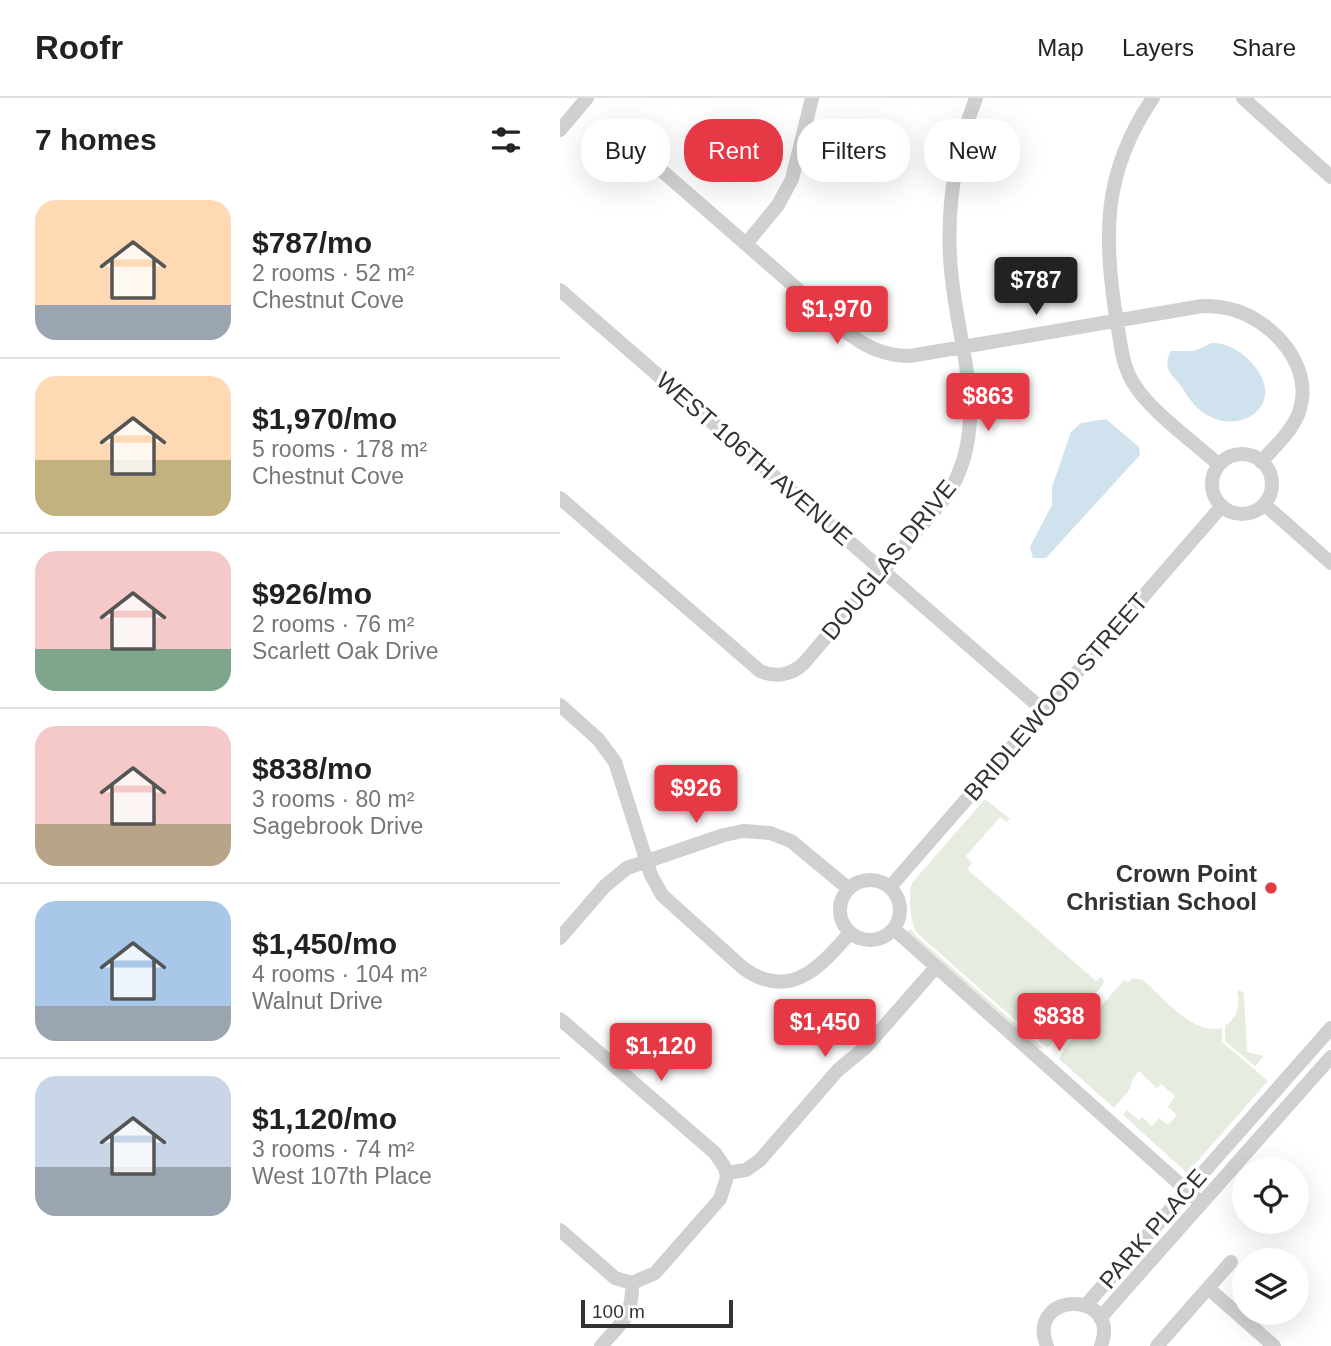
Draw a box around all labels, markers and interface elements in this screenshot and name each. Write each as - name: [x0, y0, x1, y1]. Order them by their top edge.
- text: Roofr: [35, 29, 123, 66]
- text: Map: [1037, 34, 1084, 61]
- text: Layers: [1122, 34, 1194, 61]
- text: Share: [1232, 34, 1296, 61]
- chip: Buy: [581, 119, 670, 182]
- chip: Rent: [684, 119, 783, 182]
- chip: Filters: [797, 119, 910, 182]
- chip: New: [924, 119, 1020, 182]
- icon: filters: [487, 121, 525, 159]
- text: 7 homes: [35, 123, 157, 156]
- text: $787/mo: [252, 226, 372, 259]
- icon: home: [91, 228, 175, 312]
- pin: $787: [995, 258, 1077, 317]
- text: 2 rooms · 52 m²: [252, 260, 414, 286]
- text: $787: [1010, 267, 1062, 293]
- pin: $1,970: [780, 286, 894, 346]
- text: Chestnut Cove: [252, 287, 404, 313]
- text: $1,970: [802, 296, 872, 322]
- street label: WEST 106TH AVENUE: [651, 366, 857, 551]
- pin: $863: [947, 374, 1029, 433]
- text: $863: [962, 383, 1014, 409]
- text: $1,970/mo: [252, 402, 397, 435]
- icon: home: [91, 404, 175, 488]
- text: 5 rooms · 178 m²: [252, 436, 427, 462]
- text: Chestnut Cove: [252, 463, 404, 489]
- street label: DOUGLAS DRIVE: [816, 474, 961, 645]
- text: $926/mo: [252, 577, 372, 610]
- icon: home: [91, 579, 175, 663]
- street label: BRIDLEWOOD STREET: [958, 587, 1153, 806]
- text: 2 rooms · 76 m²: [252, 611, 414, 637]
- text: Scarlett Oak Drive: [252, 638, 439, 664]
- text: $838/mo: [252, 752, 372, 785]
- icon: home: [91, 754, 175, 838]
- pin: $926: [655, 766, 737, 825]
- text: $926: [670, 775, 722, 801]
- text: 3 rooms · 80 m²: [252, 786, 414, 812]
- text: Sagebrook Drive: [252, 813, 423, 839]
- place label: Crown Point Christian School: [1066, 860, 1257, 915]
- marker: Crown Point Christian School: [1263, 880, 1279, 896]
- text: $1,450/mo: [252, 927, 397, 960]
- icon: home: [91, 929, 175, 1013]
- text: 4 rooms · 104 m²: [252, 961, 427, 987]
- text: Walnut Drive: [252, 988, 383, 1014]
- pin: $838: [1018, 993, 1100, 1053]
- pin: $1,450: [768, 1000, 882, 1059]
- text: $838: [1033, 1003, 1085, 1029]
- text: $1,450: [790, 1009, 860, 1035]
- pin: $1,120: [604, 1024, 718, 1083]
- text: $1,120: [626, 1033, 696, 1059]
- text: $1,120/mo: [252, 1102, 397, 1135]
- icon: home: [91, 1104, 175, 1188]
- text: 3 rooms · 74 m²: [252, 1136, 414, 1162]
- map controls: [1232, 1157, 1309, 1325]
- button: locate: [1232, 1157, 1309, 1234]
- text: West 107th Place: [252, 1163, 432, 1189]
- street label: PARK PLACE: [1094, 1164, 1212, 1294]
- button: layers: [1232, 1248, 1309, 1325]
- scale bar: [581, 1297, 733, 1329]
- text: 100 m: [592, 1301, 645, 1322]

